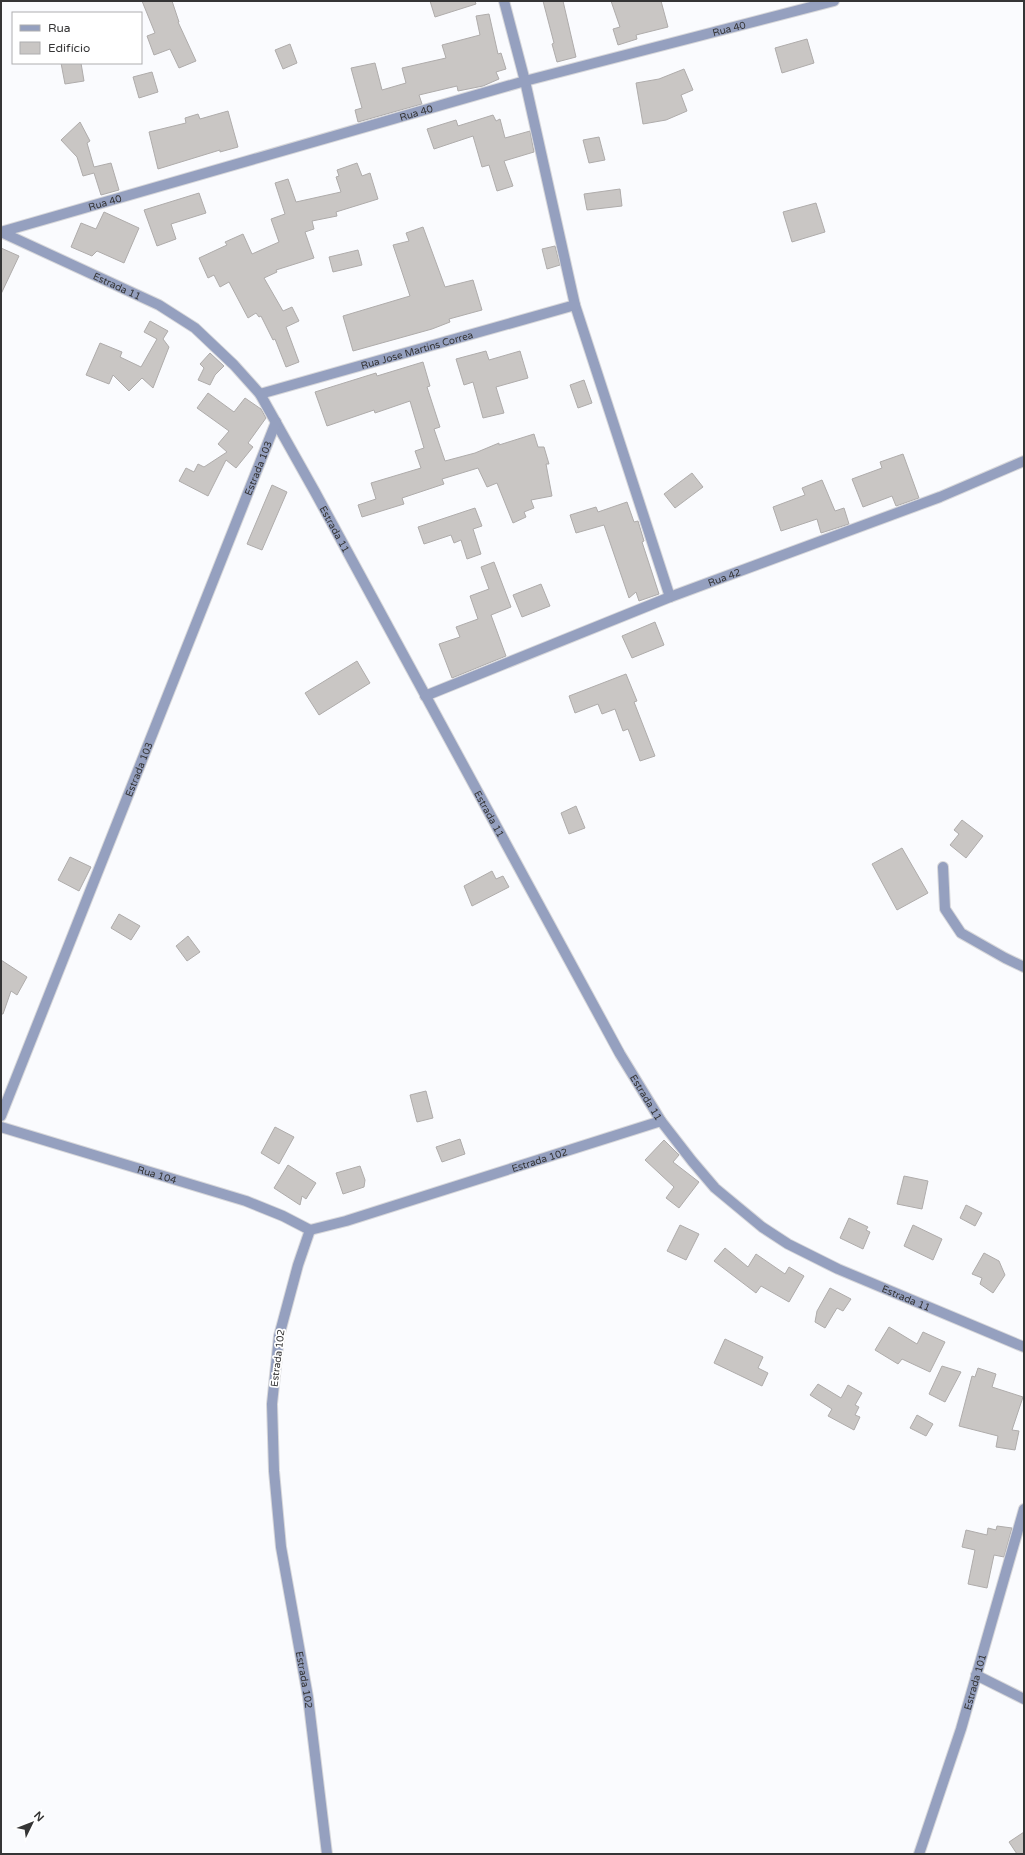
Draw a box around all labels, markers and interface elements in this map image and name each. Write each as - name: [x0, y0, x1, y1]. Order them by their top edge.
- legend: [12, 12, 142, 64]
- street label: Rua 40: [711, 19, 747, 39]
- text: Rua: [48, 21, 71, 35]
- text: Edifício: [48, 41, 90, 55]
- street label: Rua 40: [398, 103, 434, 124]
- street label: Rua 40: [87, 193, 123, 214]
- street label: Estrada 11: [91, 270, 143, 303]
- street label: Rua Jose Martins Correa: [360, 329, 475, 372]
- street label: Estrada 103: [242, 439, 275, 497]
- street label: Estrada 11: [317, 504, 352, 555]
- street label: Rua 42: [706, 566, 743, 589]
- street label: Estrada 103: [123, 741, 156, 799]
- street label: Estrada 11: [471, 789, 506, 840]
- street label: Estrada 11: [627, 1073, 664, 1123]
- street label: Estrada 102: [510, 1146, 569, 1175]
- street label: Rua 104: [136, 1164, 178, 1187]
- street label: Estrada 11: [880, 1283, 932, 1314]
- street label: Estrada 102: [269, 1329, 287, 1388]
- street label: Estrada 102: [293, 1650, 314, 1709]
- street label: Estrada 101: [962, 1653, 989, 1711]
- north arrow: [12, 1803, 52, 1843]
- text: N: [31, 1809, 47, 1824]

